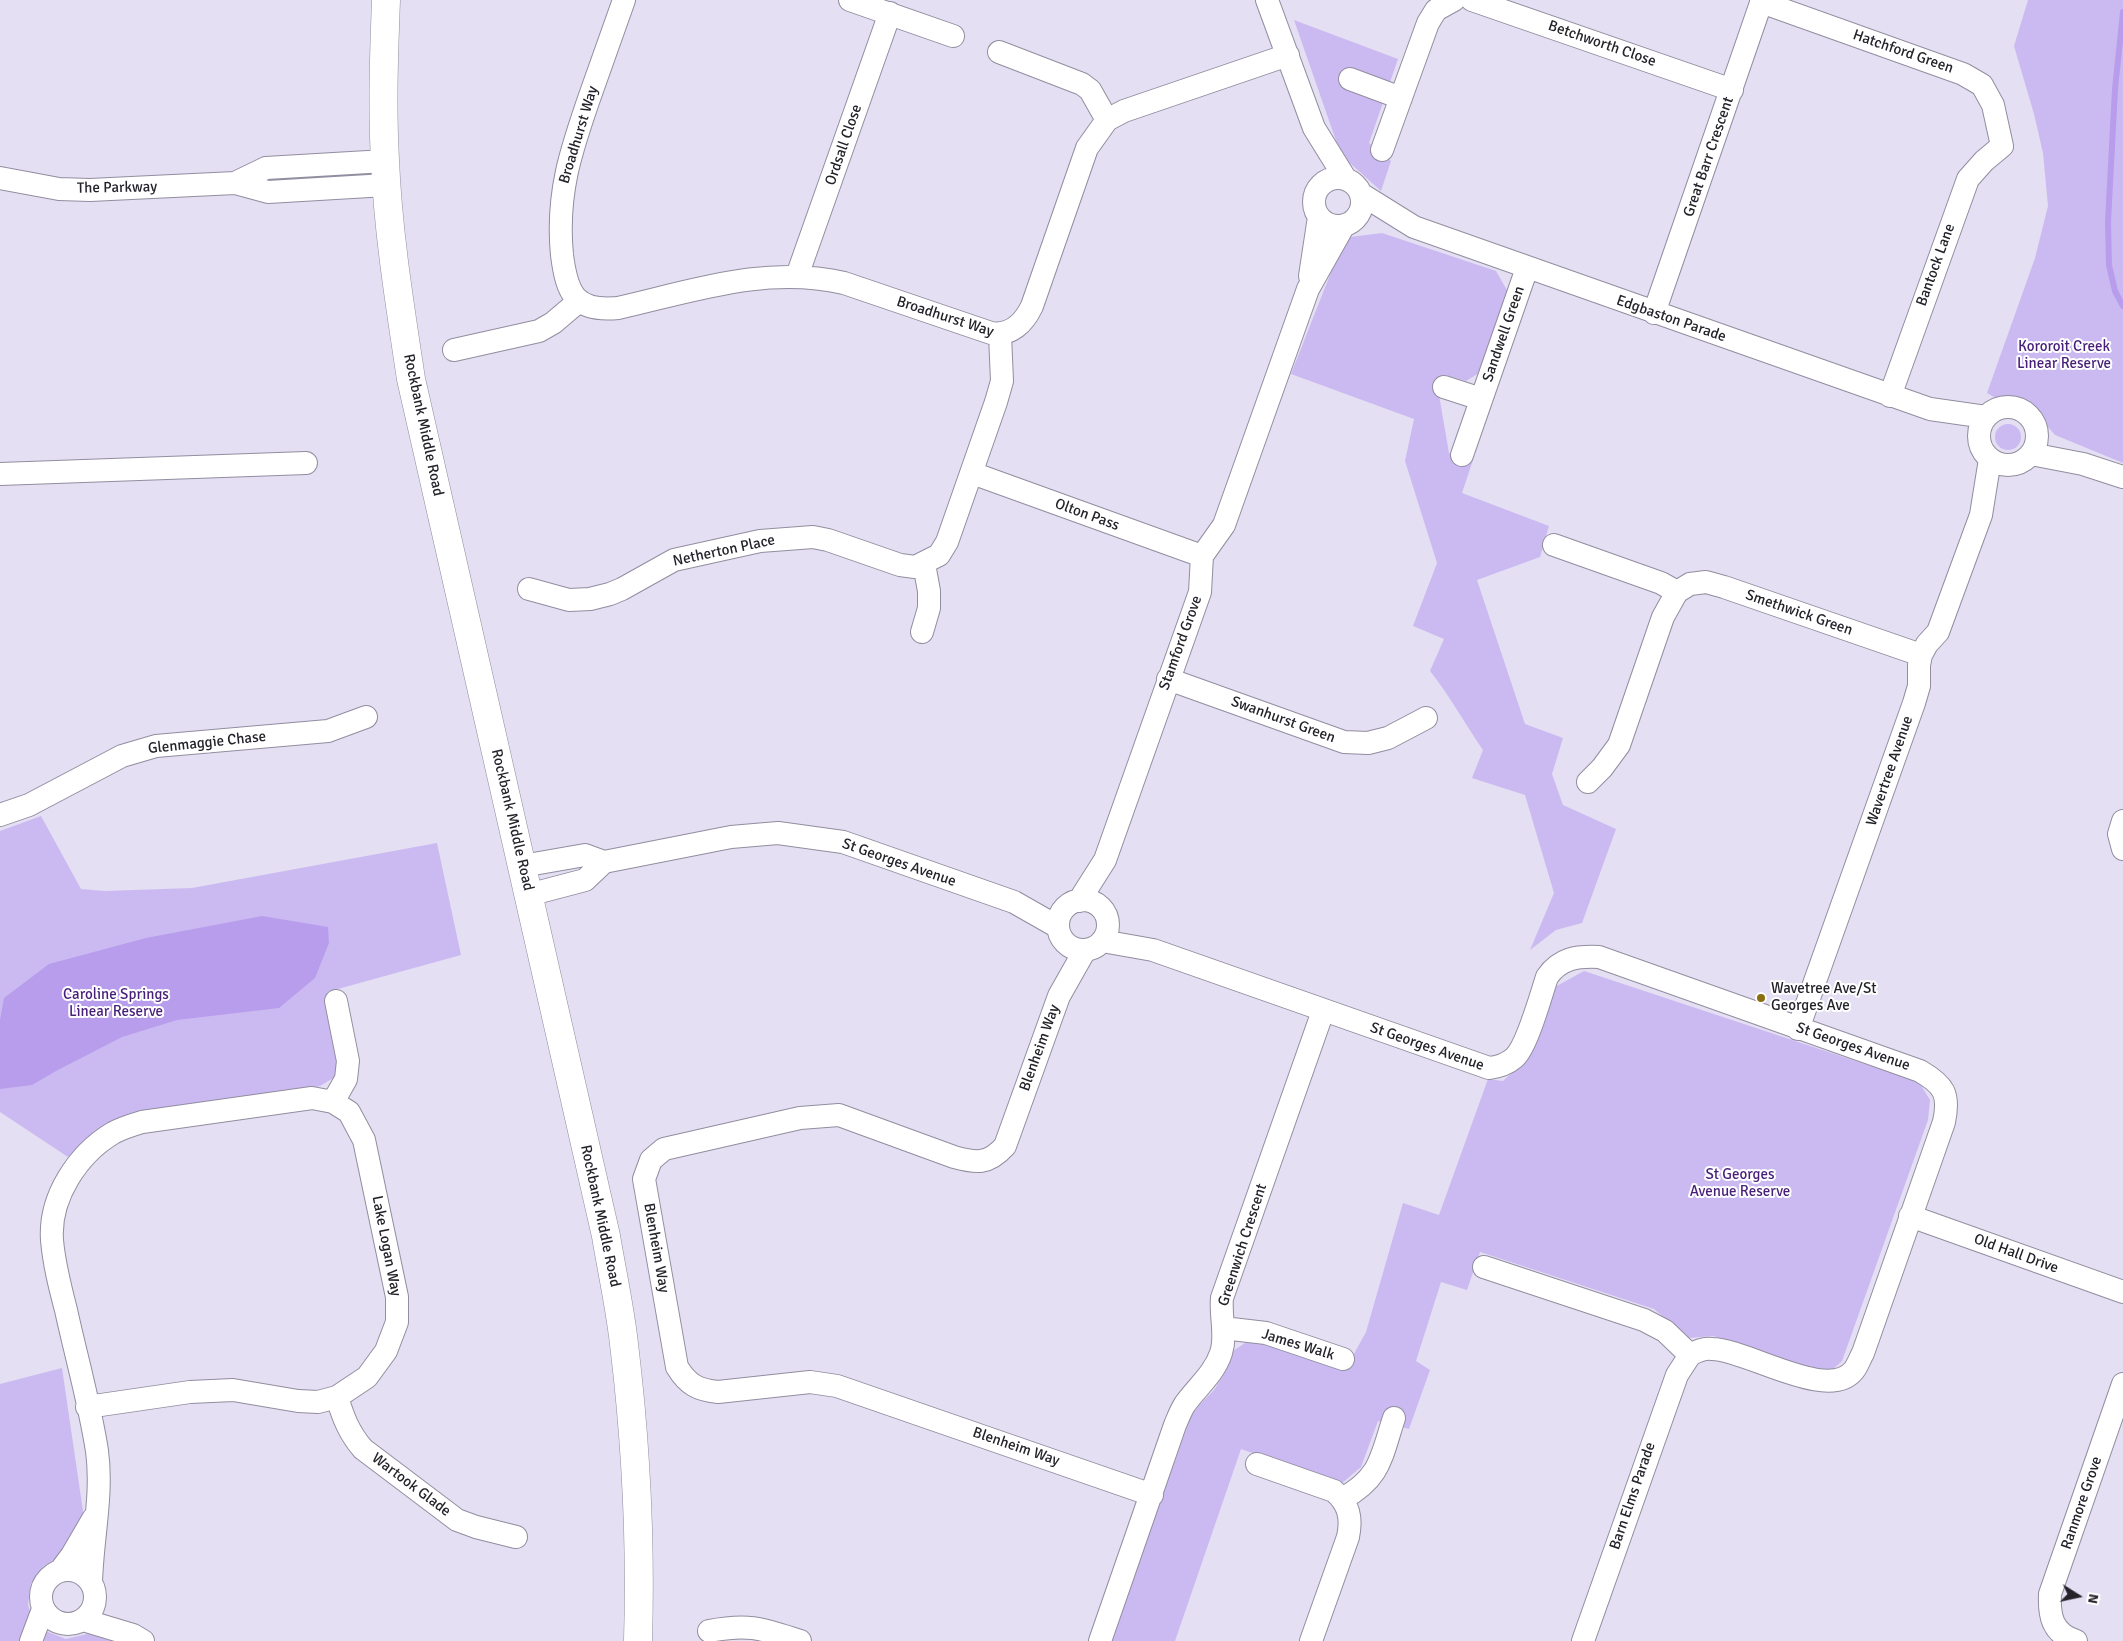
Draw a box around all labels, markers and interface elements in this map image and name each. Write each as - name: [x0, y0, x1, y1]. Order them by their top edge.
- street label: Betchworth Close: [1546, 17, 1658, 71]
- street label: Hatchford Green: [1850, 26, 1956, 78]
- street label: Broadhurst Way: [556, 84, 602, 186]
- street label: Great Barr Crescent: [1680, 95, 1738, 219]
- street label: Ordsall Close: [822, 102, 866, 188]
- street label: The Parkway: [77, 178, 157, 198]
- street label: Bantock Lane: [1913, 221, 1959, 309]
- street label: Sandwell Green: [1479, 284, 1529, 384]
- street label: Edgbaston Parade: [1614, 292, 1728, 346]
- street label: Broadhurst Way: [894, 293, 996, 341]
- park label: Kororoit Creek Linear Reserve: [2017, 338, 2111, 373]
- street label: Rockbank Middle Road: [399, 352, 447, 498]
- street label: Olton Pass: [1052, 495, 1122, 535]
- street label: Netherton Place: [671, 531, 777, 571]
- street label: Smethwick Green: [1743, 586, 1855, 640]
- street label: Stamford Grove: [1156, 593, 1206, 693]
- street label: Swanhurst Green: [1228, 693, 1338, 747]
- street label: Wavertree Avenue: [1863, 714, 1917, 828]
- street label: Glenmaggie Chase: [147, 728, 267, 758]
- street label: Rockbank Middle Road: [487, 747, 537, 893]
- street label: St Georges Avenue: [840, 835, 958, 891]
- place label: Wavetree Ave/St Georges Ave: [1771, 980, 1876, 1015]
- park label: Caroline Springs Linear Reserve: [63, 986, 169, 1021]
- marker: Wavetree Ave/St Georges Ave: [1755, 992, 1767, 1004]
- street label: Blenheim Way: [1016, 1002, 1064, 1094]
- street label: St Georges Avenue: [1368, 1019, 1486, 1075]
- street label: St Georges Avenue: [1794, 1019, 1912, 1075]
- street label: Rockbank Middle Road: [576, 1143, 624, 1289]
- park label: St Georges Avenue Reserve: [1690, 1166, 1790, 1201]
- street label: Greenwich Crescent: [1215, 1181, 1271, 1309]
- street label: Lake Logan Way: [367, 1194, 405, 1298]
- street label: Blenheim Way: [639, 1202, 673, 1294]
- street label: Old Hall Drive: [1971, 1230, 2061, 1278]
- street label: James Walk: [1260, 1325, 1336, 1365]
- street label: Blenheim Way: [970, 1424, 1062, 1470]
- street label: Barn Elms Parade: [1606, 1440, 1660, 1552]
- street label: Wartook Glade: [368, 1449, 454, 1521]
- street label: Ranmore Grove: [2058, 1454, 2106, 1552]
- north arrow: [2053, 1571, 2103, 1621]
- text: N: [2084, 1592, 2102, 1605]

